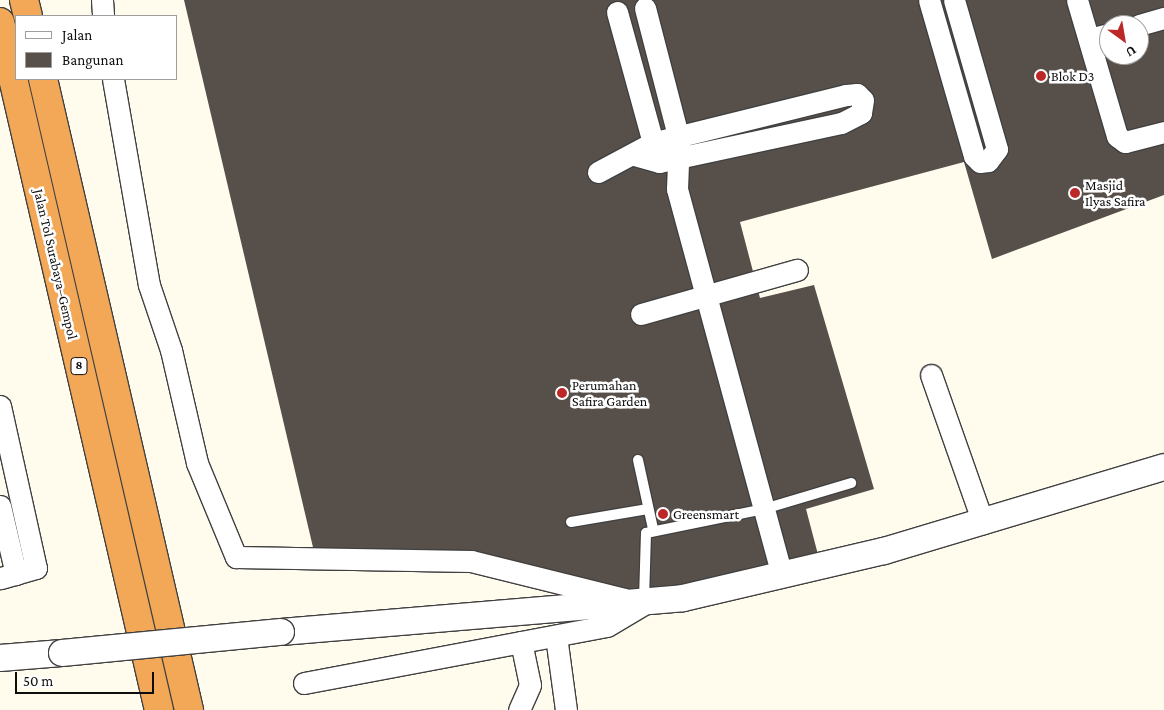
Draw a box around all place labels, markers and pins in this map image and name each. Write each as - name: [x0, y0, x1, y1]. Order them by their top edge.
- place label: Blok D3: [1051, 68, 1094, 84]
- marker: Blok D3: [1035, 70, 1047, 82]
- place label: Masjid Ilyas Safira: [1085, 177, 1146, 210]
- marker: Masjid Ilyas Safira: [1069, 187, 1081, 199]
- place label: Perumahan Safira Garden: [572, 377, 647, 410]
- marker: Perumahan Safira Garden: [556, 387, 568, 399]
- place label: Greensmart: [673, 506, 739, 522]
- marker: Greensmart: [657, 508, 669, 520]

